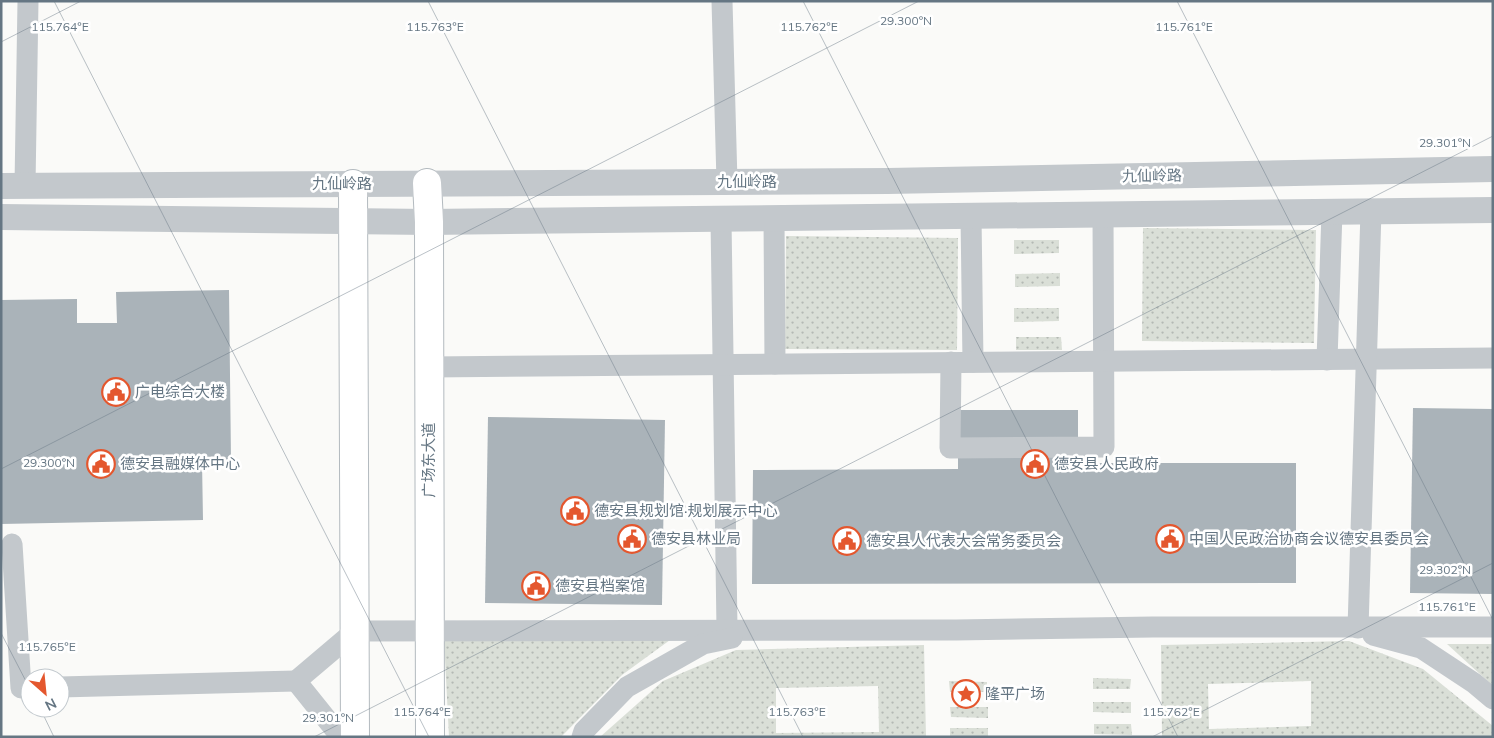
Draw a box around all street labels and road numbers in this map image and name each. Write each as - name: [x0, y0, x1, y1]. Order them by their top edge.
- street label: 九仙岭路: [1122, 165, 1182, 186]
- street label: 九仙岭路: [717, 172, 777, 191]
- street label: 九仙岭路: [312, 174, 372, 193]
- street label: 广场东大道: [419, 422, 438, 498]

